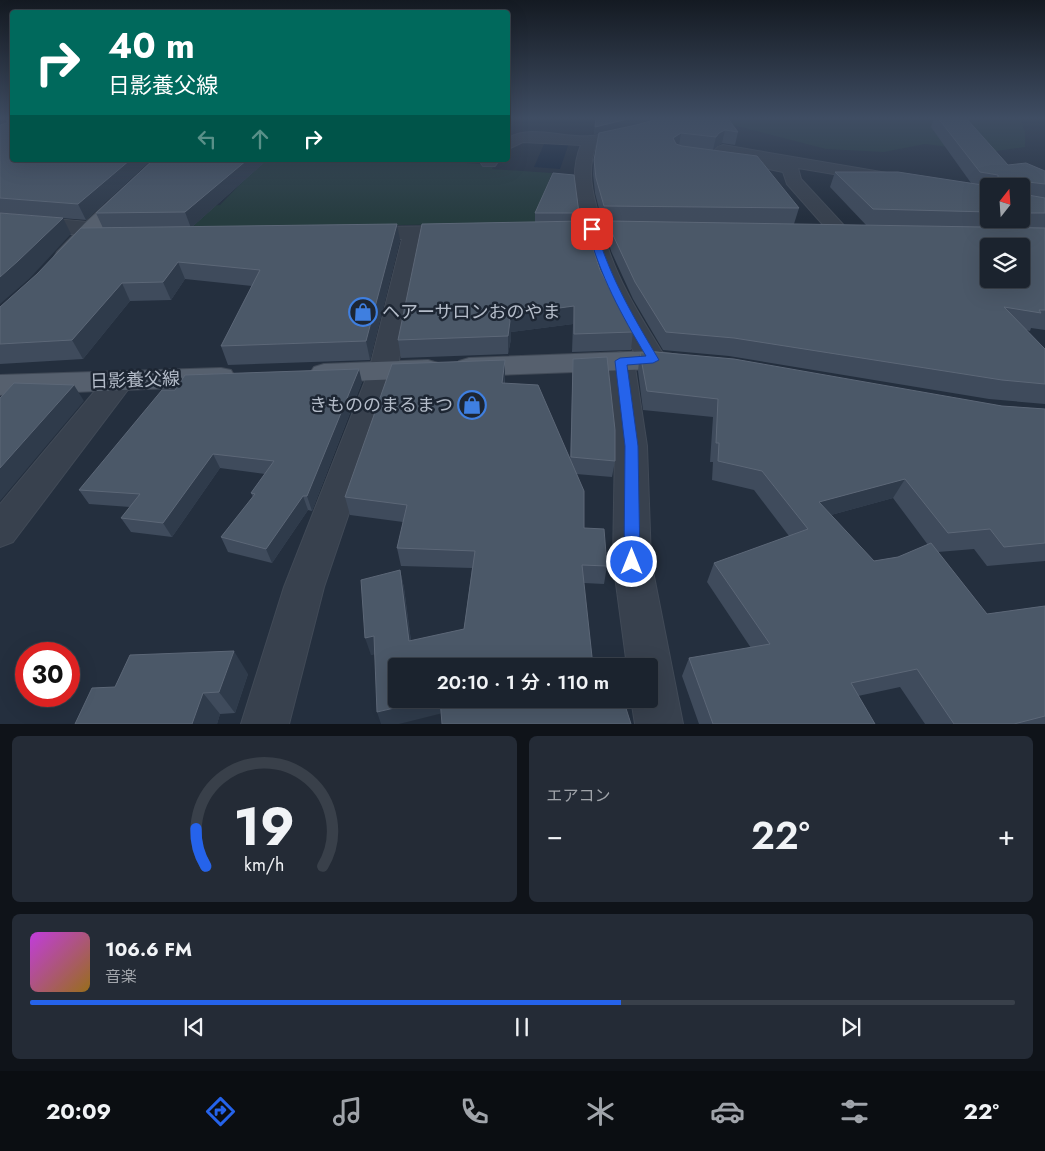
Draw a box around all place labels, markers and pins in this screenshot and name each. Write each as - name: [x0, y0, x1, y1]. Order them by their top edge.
- pin: [571, 208, 613, 250]
- shop icon: ヘアーサロンおのやま: [348, 297, 378, 327]
- place label: ヘアーサロンおのやま: [382, 299, 561, 325]
- shop icon: きもののまるまつ: [457, 390, 487, 420]
- place label: きもののまるまつ: [309, 392, 453, 418]

